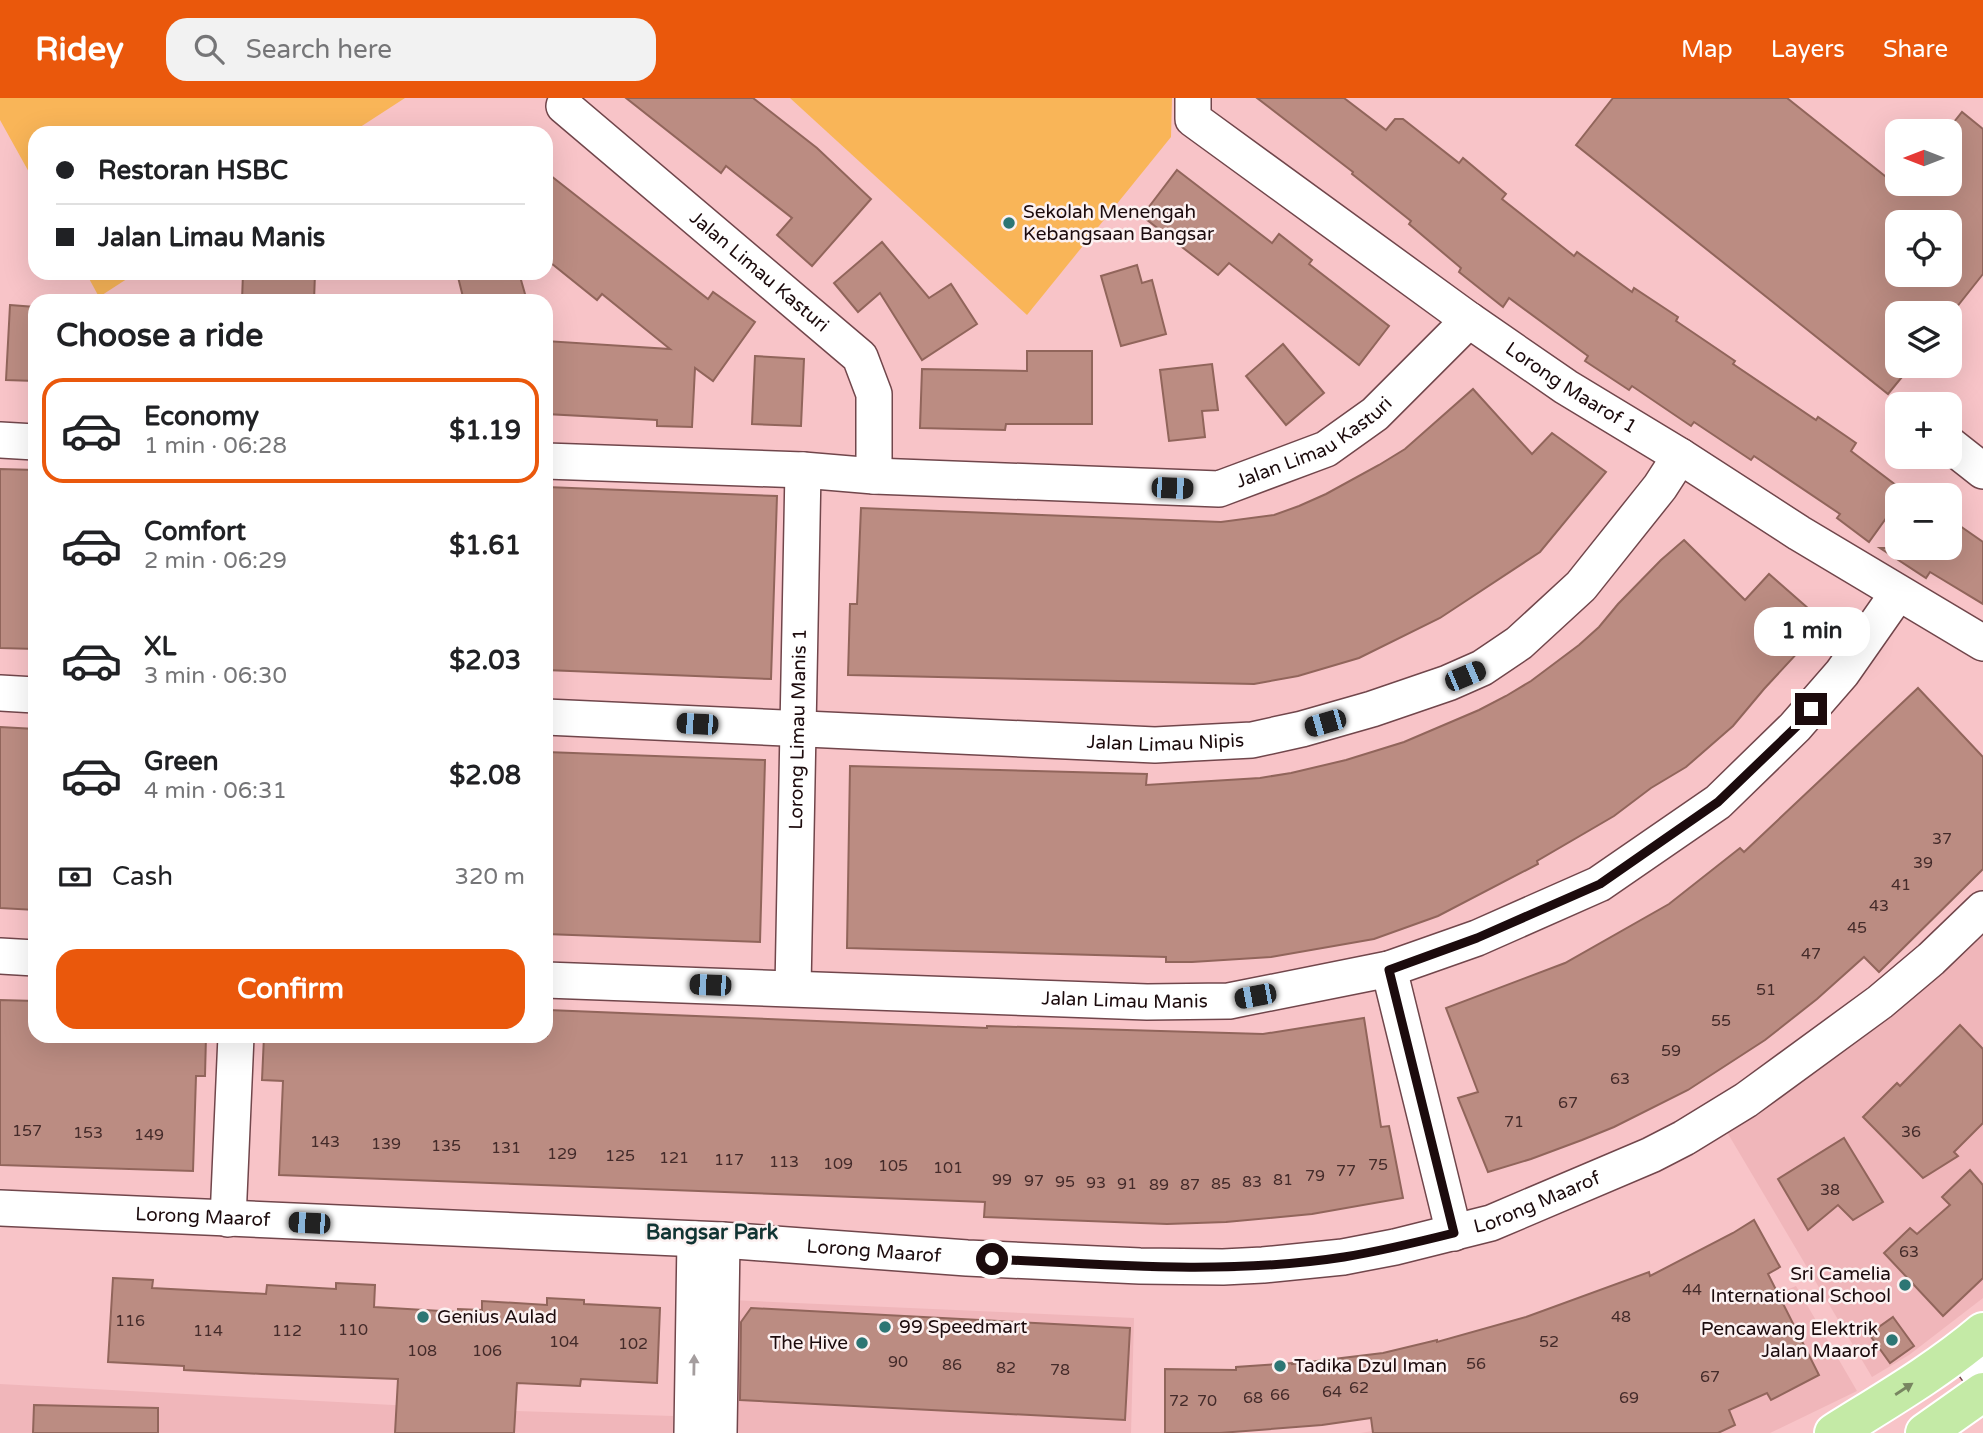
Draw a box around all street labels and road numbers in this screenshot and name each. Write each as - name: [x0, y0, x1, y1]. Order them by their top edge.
- street label: Jalan Limau Kasturi: [685, 207, 833, 337]
- street label: Lorong Maarof 1: [1501, 337, 1641, 438]
- street label: Jalan Limau Kasturi: [1233, 392, 1397, 493]
- street label: Lorong Limau Manis 1: [785, 628, 811, 830]
- street label: Jalan Limau Nipis: [1086, 729, 1245, 756]
- street label: Jalan Limau Manis: [1041, 987, 1208, 1013]
- street label: Lorong Maarof: [1471, 1167, 1604, 1238]
- street label: Lorong Maarof: [135, 1203, 271, 1231]
- street label: Lorong Maarof: [806, 1235, 943, 1267]

